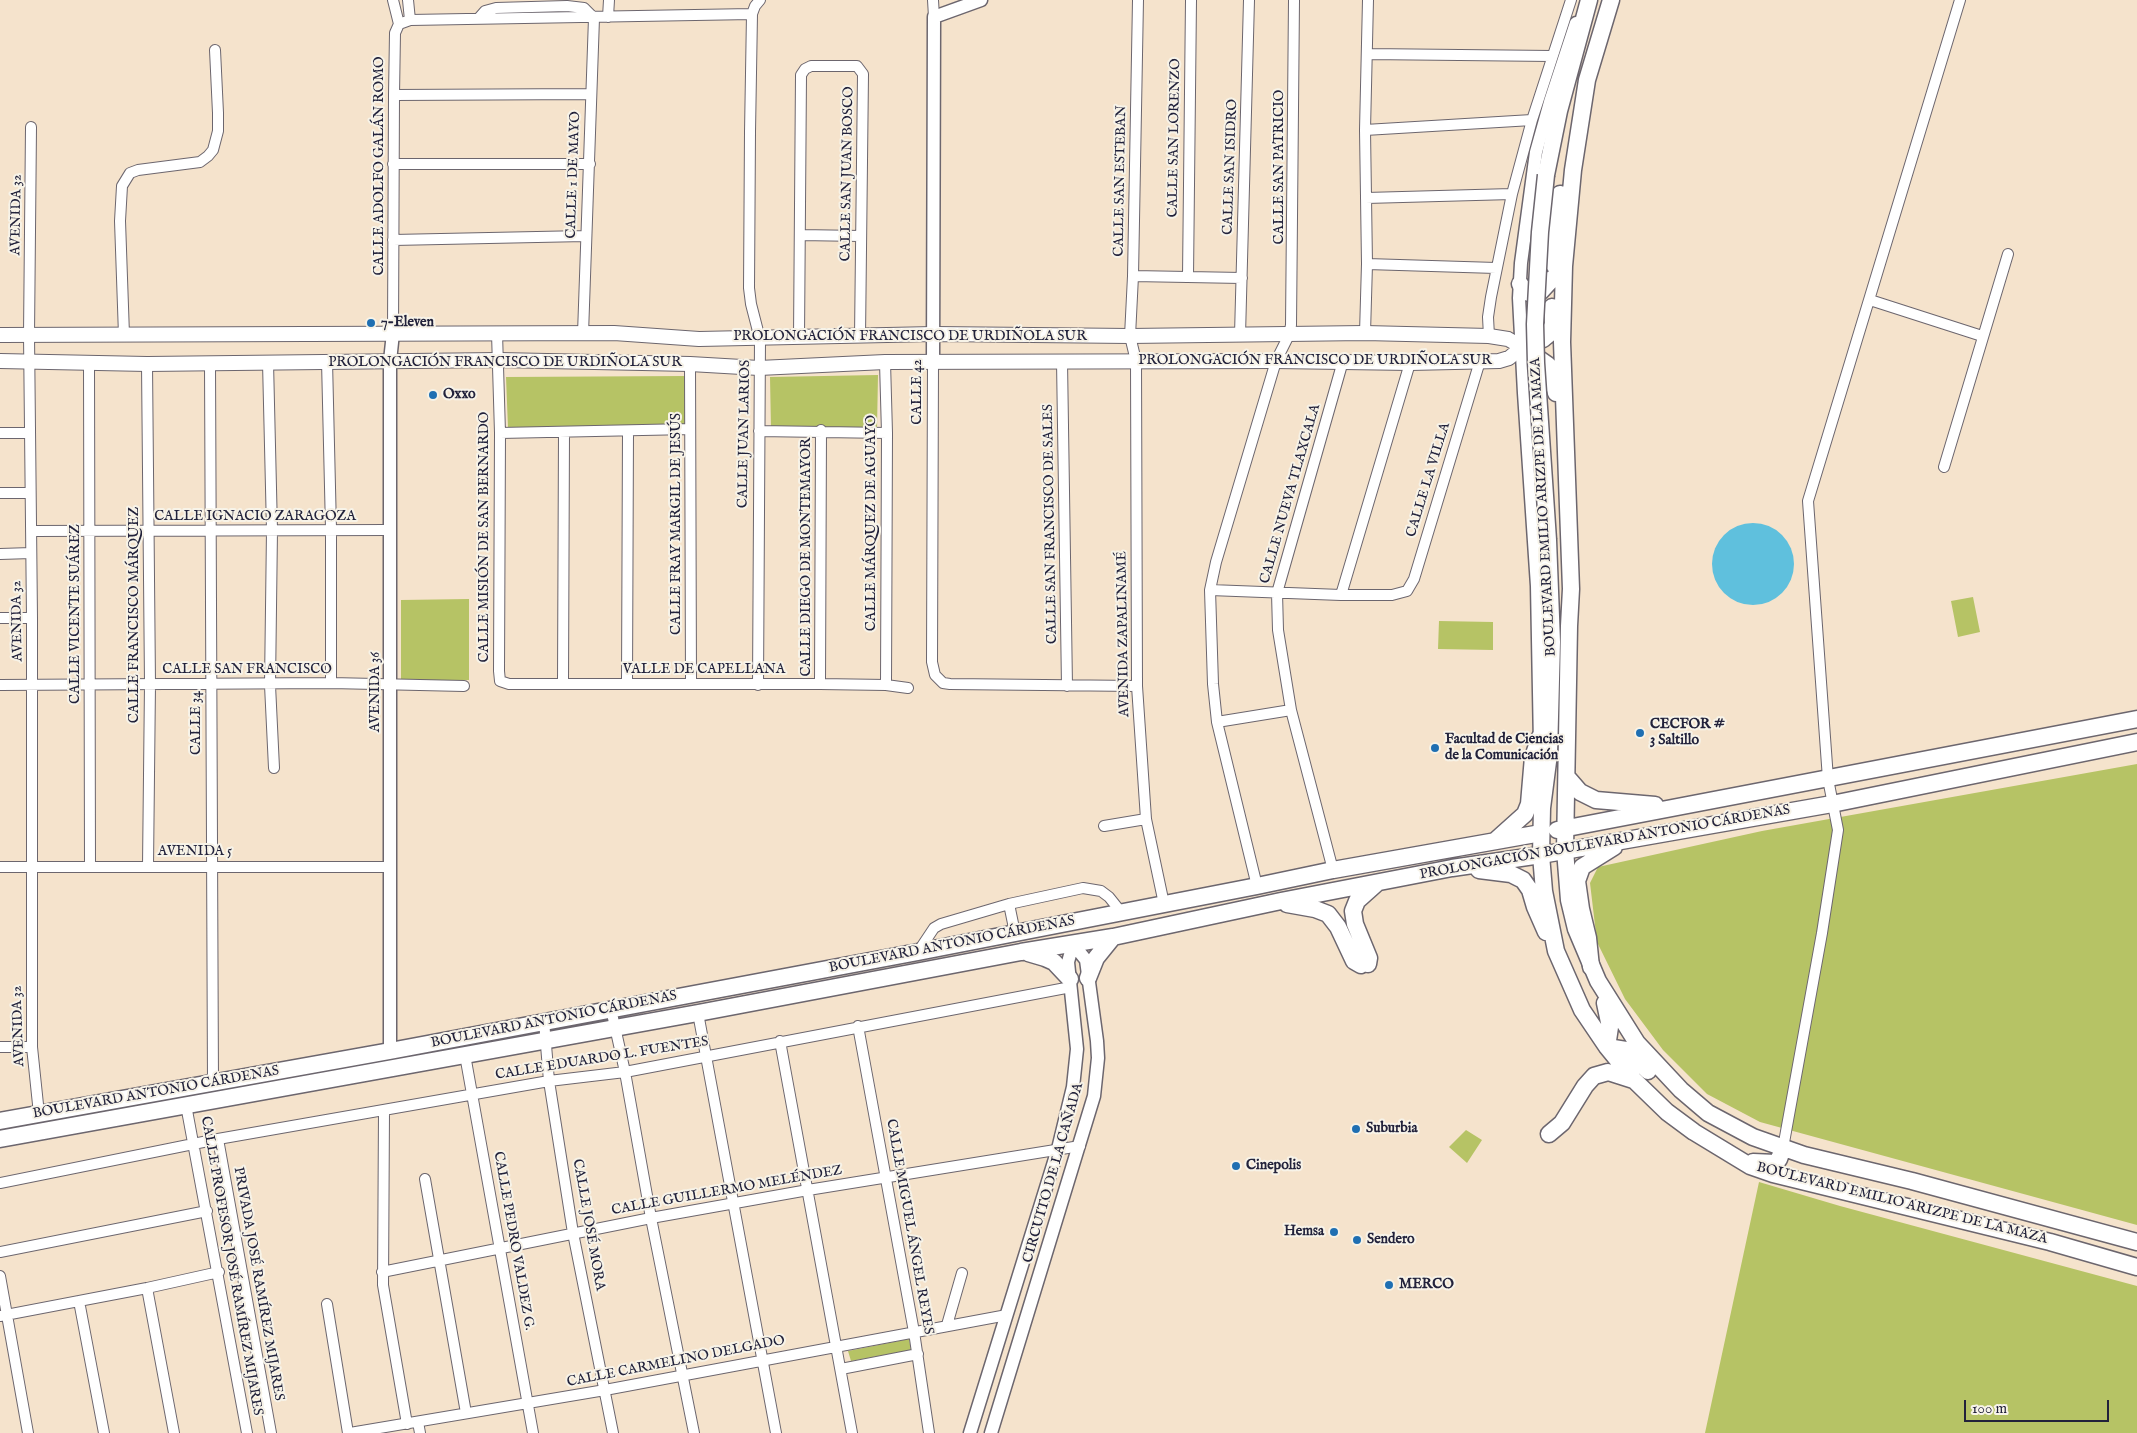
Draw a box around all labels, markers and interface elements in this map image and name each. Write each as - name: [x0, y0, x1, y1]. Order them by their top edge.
- street label: CALLE ADOLFO GALÁN ROMO: [372, 56, 388, 276]
- street label: CALLE SAN LORENZO: [1165, 58, 1185, 218]
- street label: CALLE SAN JUAN BOSCO: [838, 86, 858, 262]
- street label: CALLE SAN PATRICIO: [1272, 90, 1288, 244]
- street label: CALLE SAN ISIDRO: [1220, 99, 1242, 235]
- street label: CALLE SAN ESTEBAN: [1111, 105, 1131, 257]
- street label: CALLE 1 DE MAYO: [563, 111, 585, 239]
- street label: AVENIDA 32: [8, 174, 26, 256]
- place label: 7-Eleven: [381, 315, 434, 331]
- marker: 7-Eleven: [365, 317, 377, 329]
- street label: PROLONGACIÓN FRANCISCO DE URDIÑOLA SUR: [733, 329, 1087, 345]
- street label: PROLONGACIÓN FRANCISCO DE URDIÑOLA SUR: [1138, 353, 1492, 369]
- street label: PROLONGACIÓN FRANCISCO DE URDIÑOLA SUR: [328, 355, 682, 371]
- street label: BOULEVARD EMILIO ARIZPE DE LA MAZA: [1528, 357, 1560, 657]
- street label: CALLE 42: [910, 359, 926, 425]
- street label: CALLE JUAN LARIOS: [735, 360, 755, 508]
- place label: Oxxo: [443, 387, 476, 403]
- marker: Oxxo: [427, 389, 439, 401]
- street label: CALLE NUEVA TLAXCALA: [1257, 402, 1325, 586]
- street label: CALLE SAN FRANCISCO DE SALES: [1041, 404, 1061, 644]
- street label: CALLE MISIÓN DE SAN BERNARDO: [477, 412, 493, 662]
- street label: CALLE FRAY MARGIL DE JESÚS: [669, 413, 685, 635]
- street label: CALLE MÁRQUEZ DE AGUAYO: [864, 415, 880, 631]
- street label: CALLE LA VILLA: [1404, 421, 1454, 539]
- street label: CALLE DIEGO DE MONTEMAYOR: [799, 438, 815, 676]
- street label: CALLE FRANCISCO MÁRQUEZ: [127, 507, 143, 723]
- street label: CALLE IGNACIO ZARAGOZA: [154, 509, 356, 525]
- street label: CALLE VICENTE SUÁREZ: [68, 524, 84, 704]
- street label: AVENIDA ZAPALINAMÉ: [1114, 551, 1134, 717]
- street label: AVENIDA 32: [9, 580, 27, 662]
- street label: AVENIDA 36: [368, 652, 384, 732]
- street label: CALLE SAN FRANCISCO: [162, 662, 332, 678]
- street label: VALLE DE CAPELLANA: [623, 662, 785, 678]
- street label: CALLE 34: [189, 691, 205, 755]
- place label: CECFOR # 3 Saltillo: [1650, 717, 1725, 750]
- marker: CECFOR # 3 Saltillo: [1634, 727, 1646, 739]
- place label: Facultad de Ciencias de la Comunicación: [1445, 732, 1563, 764]
- marker: Facultad de Ciencias de la Comunicación: [1429, 742, 1441, 754]
- street label: PROLONGACIÓN BOULEVARD ANTONIO CÁRDENAS: [1418, 802, 1792, 884]
- street label: AVENIDA 5: [158, 844, 232, 860]
- street label: BOULEVARD ANTONIO CÁRDENAS: [828, 913, 1076, 977]
- street label: AVENIDA 32: [9, 985, 29, 1067]
- street label: BOULEVARD ANTONIO CÁRDENAS: [430, 988, 678, 1052]
- street label: CALLE EDUARDO L. FUENTES: [494, 1034, 710, 1084]
- street label: BOULEVARD ANTONIO CÁRDENAS: [31, 1063, 281, 1123]
- street label: CIRCUITO DE LA CAÑADA: [1020, 1081, 1088, 1265]
- street label: CALLE PROFESOR JOSÉ RAMÍREZ MIJARES: [196, 1115, 266, 1417]
- street label: CALLE MIGUEL ÁNGEL REYES: [882, 1118, 936, 1336]
- place label: Suburbia: [1366, 1121, 1417, 1137]
- marker: Suburbia: [1350, 1123, 1362, 1135]
- street label: CALLE PEDRO VALDEZ G.: [489, 1150, 537, 1332]
- street label: CALLE JOSÉ MORA: [568, 1158, 608, 1292]
- place label: Cinepolis: [1246, 1158, 1301, 1174]
- marker: Cinepolis: [1230, 1160, 1242, 1172]
- street label: BOULEVARD EMILIO ARIZPE DE LA MAZA: [1755, 1160, 2049, 1248]
- street label: CALLE GUILLERMO MELÉNDEZ: [610, 1162, 844, 1220]
- street label: PRIVADA JOSÉ RAMÍREZ MIJARES: [229, 1166, 287, 1402]
- place label: Hemsa: [1284, 1224, 1324, 1240]
- marker: Hemsa: [1328, 1226, 1340, 1238]
- place label: Sendero: [1367, 1232, 1415, 1248]
- marker: Sendero: [1351, 1234, 1363, 1246]
- place label: MERCO: [1399, 1277, 1454, 1293]
- marker: MERCO: [1383, 1279, 1395, 1291]
- street label: CALLE CARMELINO DELGADO: [566, 1333, 786, 1391]
- scale bar: [1967, 1390, 2112, 1422]
- text: 100 m: [1972, 1399, 2007, 1418]

